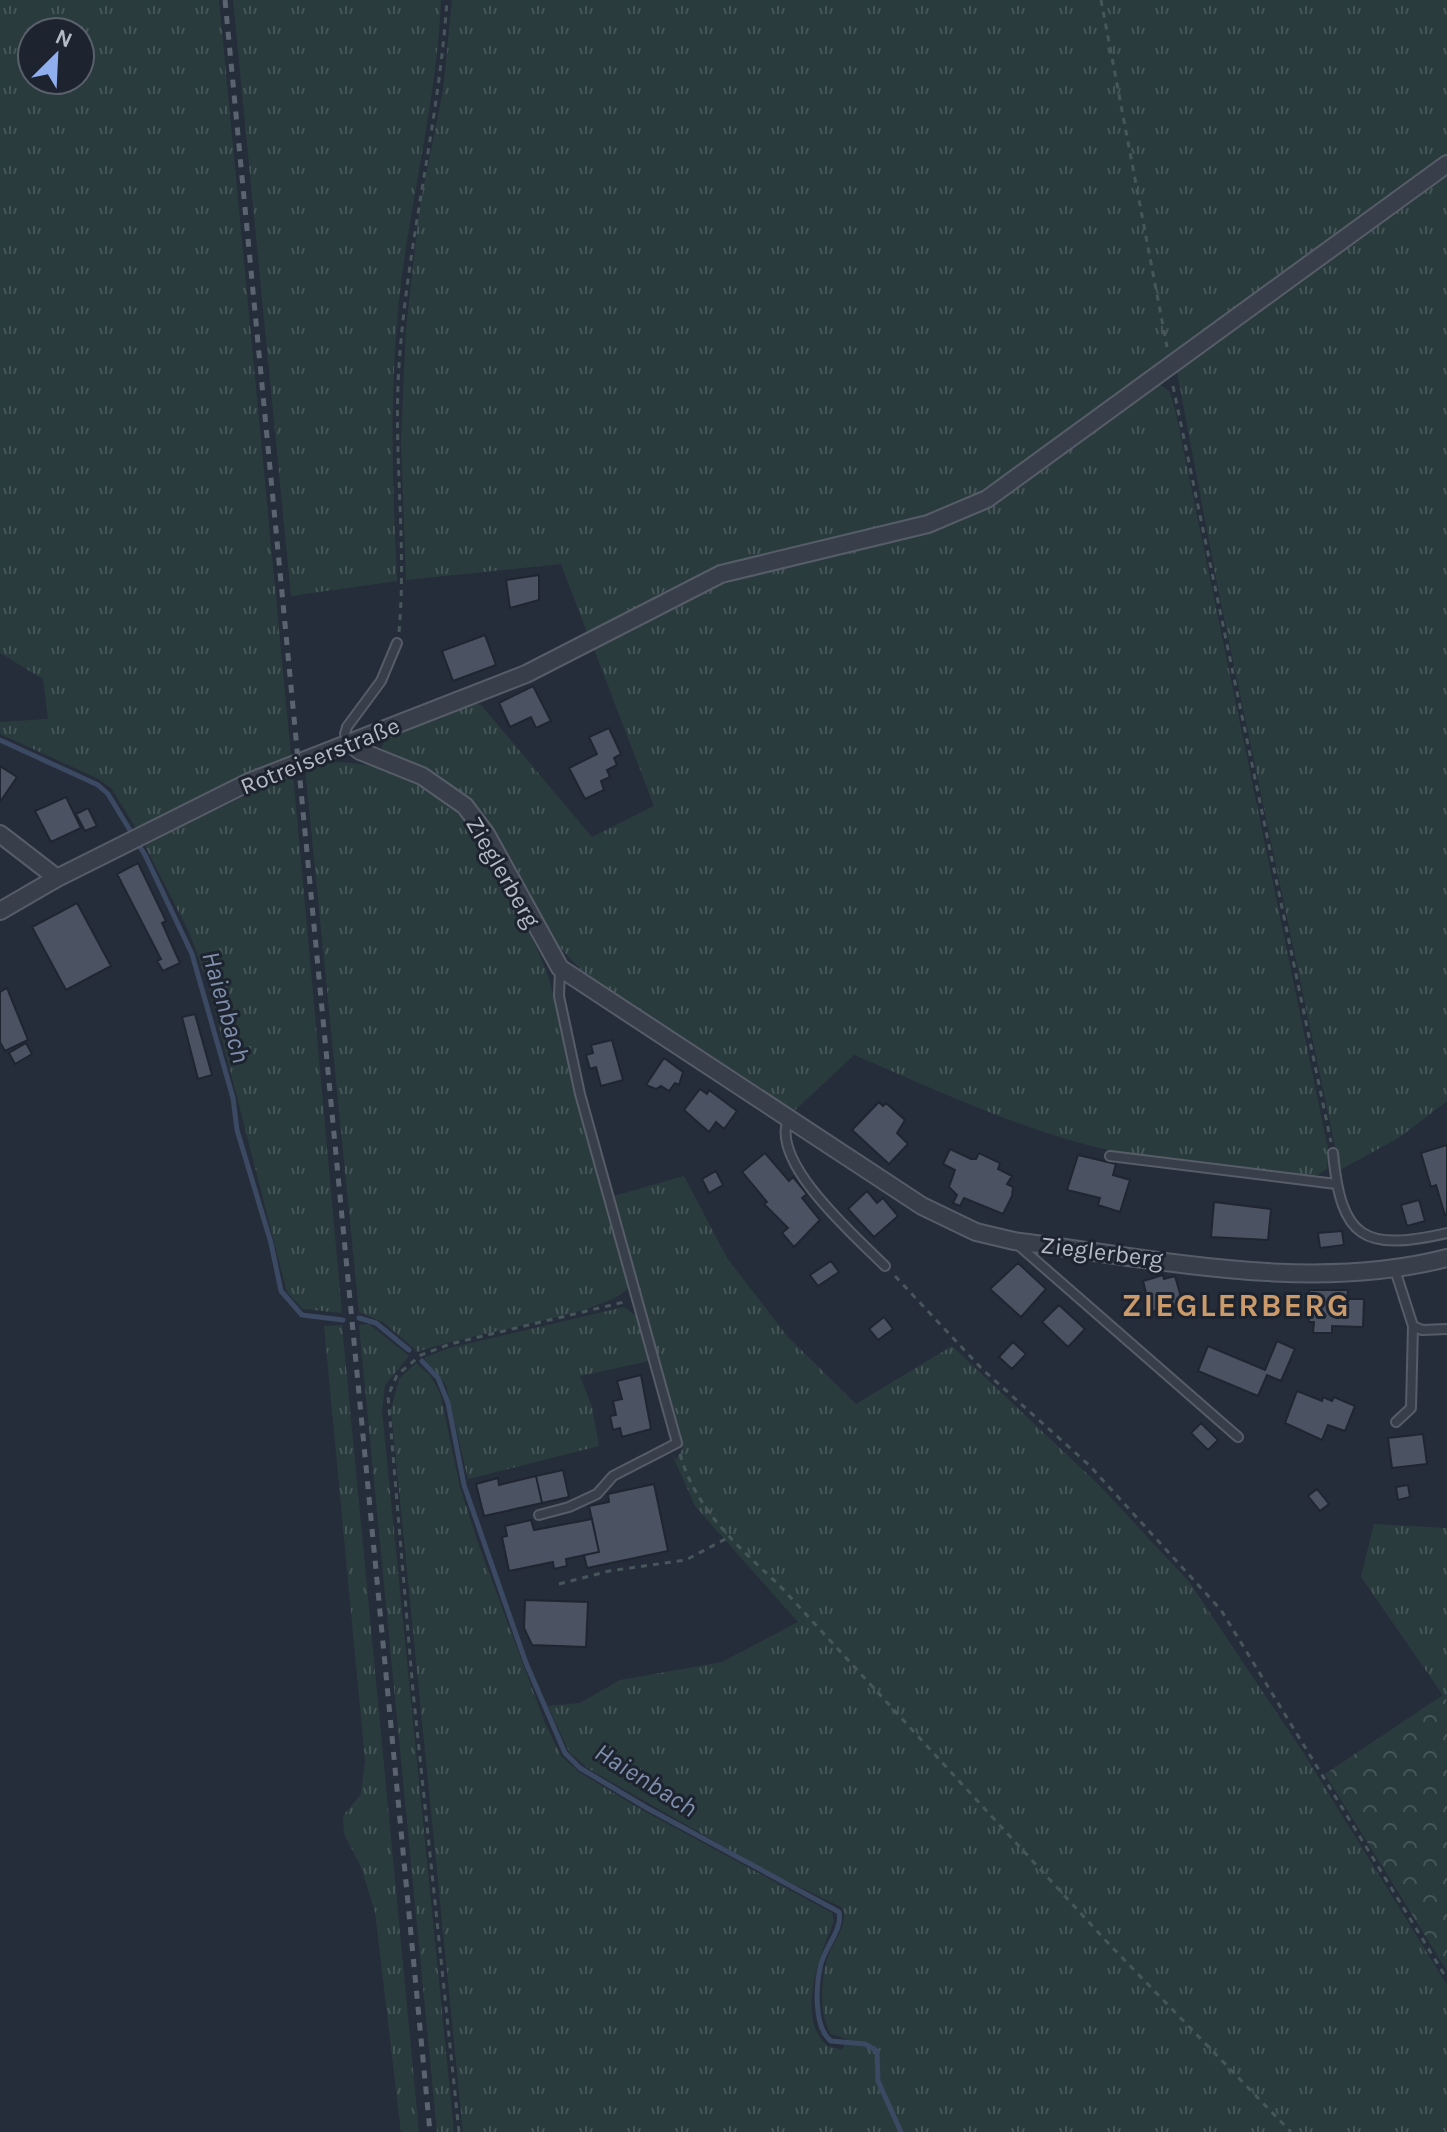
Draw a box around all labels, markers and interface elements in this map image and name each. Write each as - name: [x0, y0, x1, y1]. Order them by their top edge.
- north arrow: [16, 16, 96, 96]
- text: N: [51, 24, 76, 54]
- street label: Rotreiserstraße: [236, 711, 404, 801]
- street label: Zieglerberg: [460, 812, 546, 933]
- water label: Haienbach: [195, 948, 257, 1066]
- street label: Zieglerberg: [1039, 1231, 1165, 1273]
- district label: ZIEGLERBERG: [1121, 1287, 1351, 1324]
- water label: Haienbach: [589, 1736, 703, 1824]

